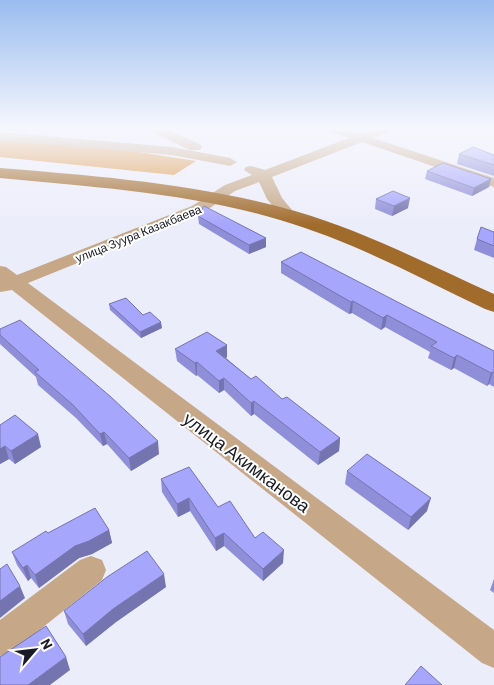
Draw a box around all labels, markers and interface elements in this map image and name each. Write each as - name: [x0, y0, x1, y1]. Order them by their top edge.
- street label: улица Зуура Казакбаева: [73, 201, 204, 266]
- street label: улица Акимканова: [179, 407, 316, 517]
- north arrow: [10, 625, 60, 675]
- text: N: [37, 636, 57, 652]

